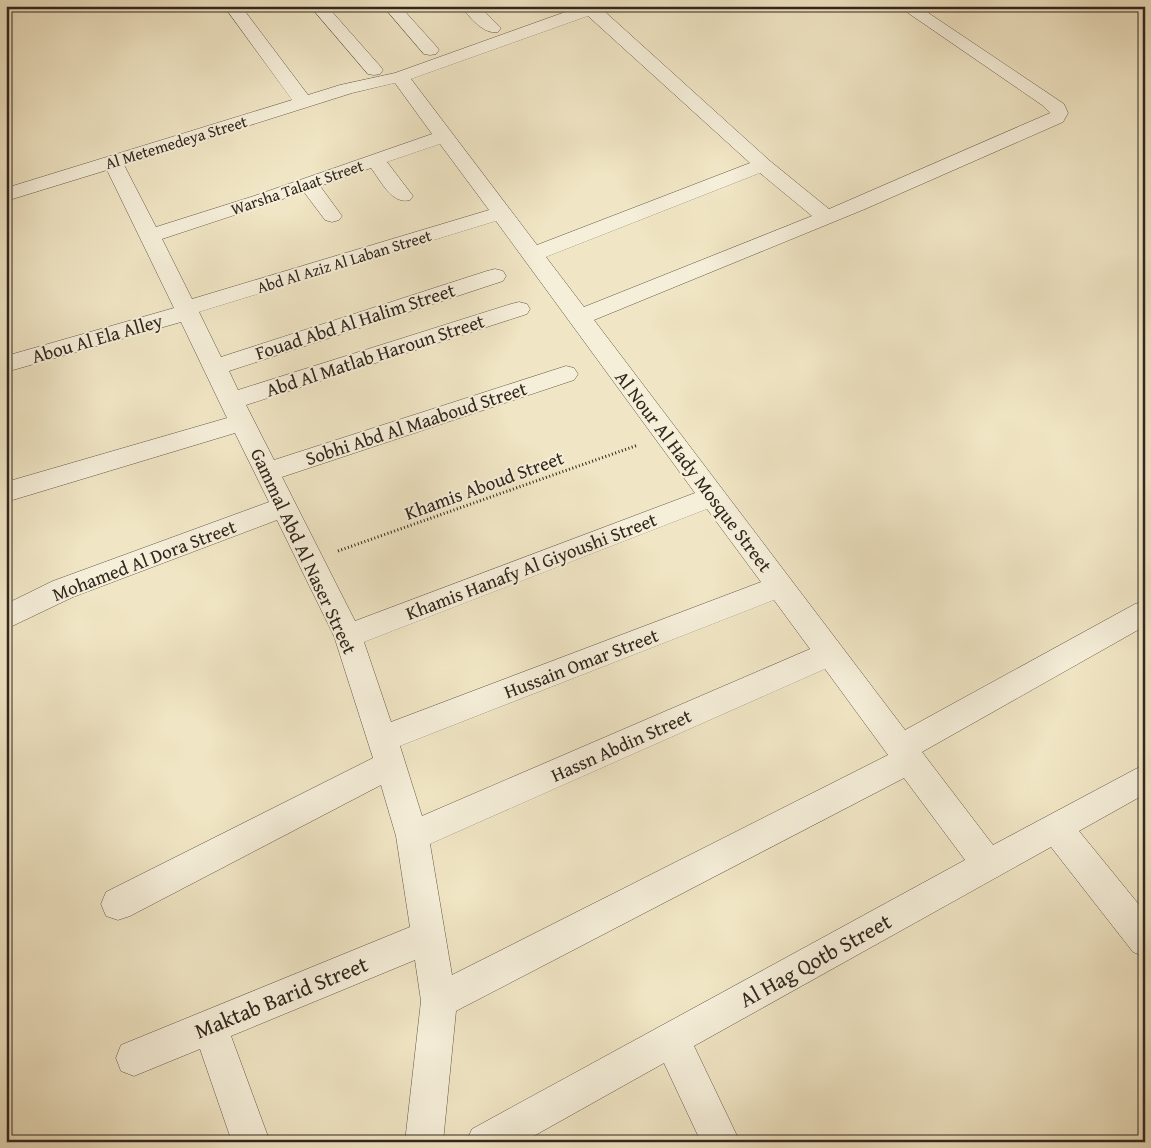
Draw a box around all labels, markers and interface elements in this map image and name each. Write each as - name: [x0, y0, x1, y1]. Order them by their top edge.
- street label: Al Metemedeya Street: [102, 109, 250, 175]
- street label: Warsha Talaat Street: [228, 153, 367, 221]
- street label: Abd Al Aziz Al Laban Street: [254, 223, 435, 299]
- street label: Fouad Abd Al Halim Street: [251, 275, 459, 367]
- street label: Abou Al Ela Alley: [28, 306, 166, 370]
- street label: Abd Al Matlab Haroun Street: [262, 306, 488, 404]
- street label: Al Nour Al Hady Mosque Street: [609, 364, 779, 578]
- street label: Sobhi Abd Al Maaboud Street: [302, 374, 531, 472]
- street label: Gammal Abd Al Naser Street: [244, 443, 364, 659]
- street label: Khamis Aboud Street: [401, 443, 568, 527]
- street label: Khamis Hanafy Al Giyoushi Street: [401, 505, 661, 627]
- street label: Mohamed Al Dora Street: [48, 512, 240, 608]
- street label: Hussain Omar Street: [500, 621, 662, 705]
- street label: Hassn Abdin Street: [546, 701, 696, 789]
- street label: Al Hag Qotb Street: [733, 905, 897, 1015]
- street label: Maktab Barid Street: [190, 948, 373, 1046]

